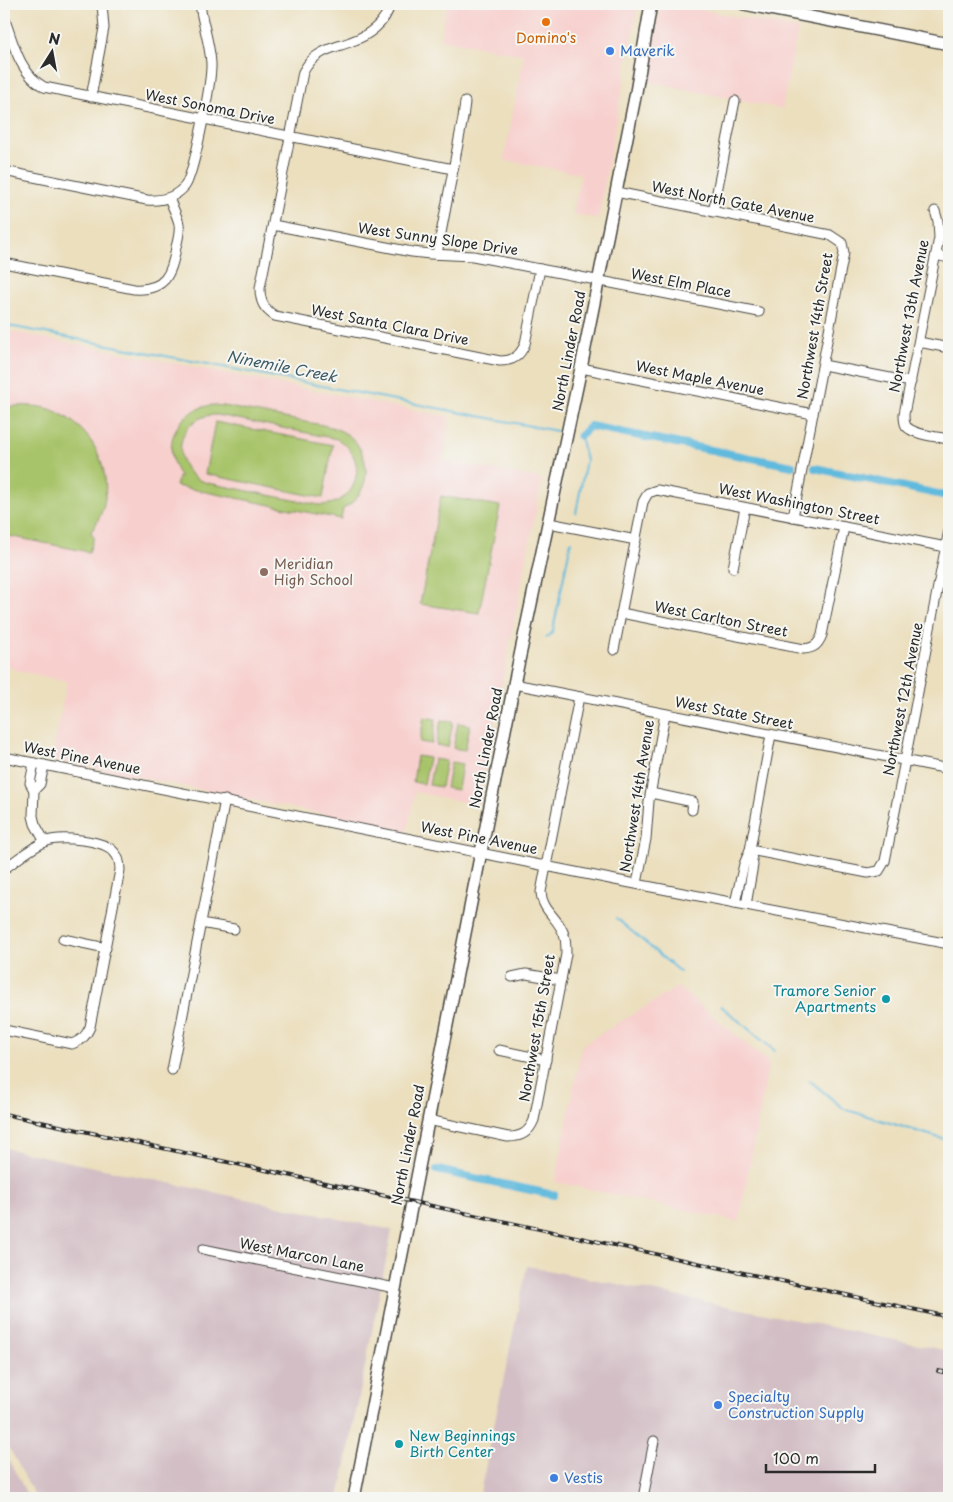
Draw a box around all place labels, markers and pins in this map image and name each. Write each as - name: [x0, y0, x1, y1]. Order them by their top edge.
- marker: Domino's: [540, 16, 552, 28]
- place label: Domino's: [516, 27, 576, 48]
- place label: Maverik: [620, 40, 675, 61]
- marker: Maverik: [604, 45, 616, 57]
- place label: Meridian High School: [274, 553, 353, 590]
- marker: Meridian High School: [258, 566, 270, 578]
- place label: Tramore Senior Apartments: [773, 980, 876, 1017]
- marker: Tramore Senior Apartments: [880, 993, 892, 1005]
- place label: Specialty Construction Supply: [728, 1386, 864, 1423]
- marker: Specialty Construction Supply: [712, 1399, 724, 1411]
- place label: New Beginnings Birth Center: [409, 1425, 515, 1462]
- marker: New Beginnings Birth Center: [393, 1438, 405, 1450]
- place label: Vestis: [564, 1467, 603, 1488]
- marker: Vestis: [548, 1472, 560, 1484]

